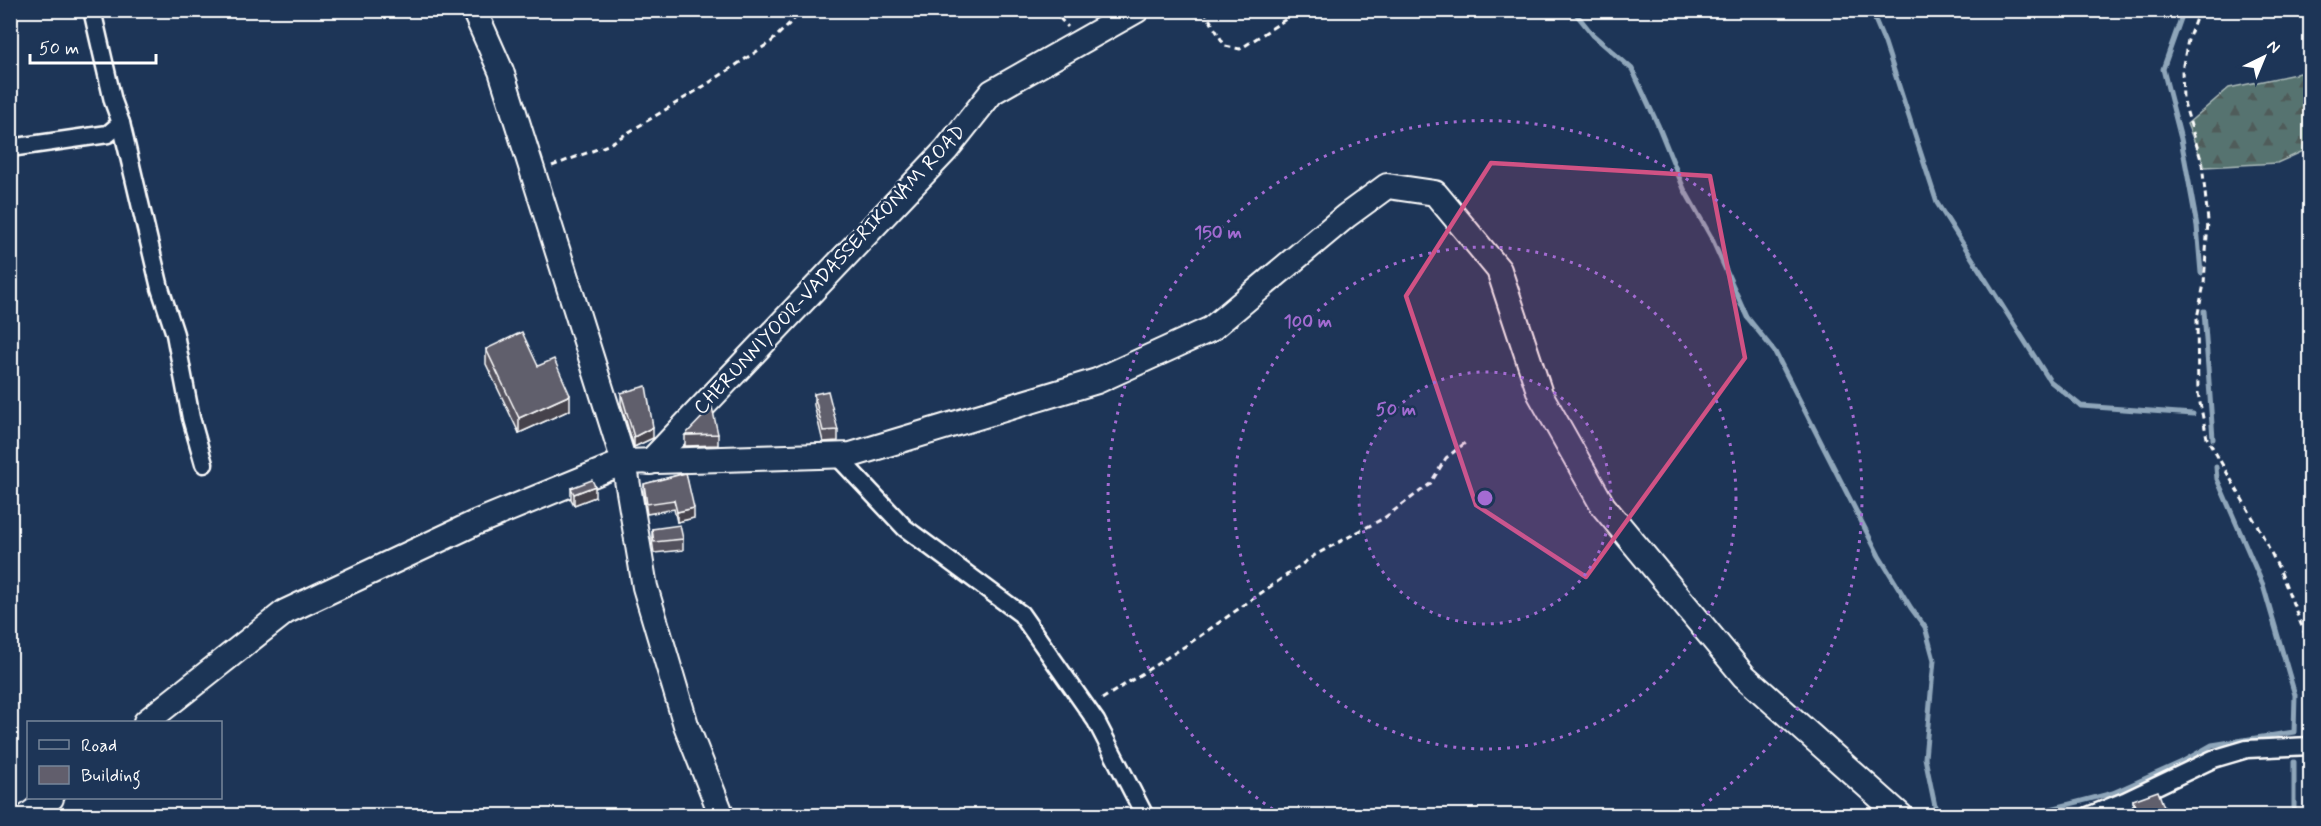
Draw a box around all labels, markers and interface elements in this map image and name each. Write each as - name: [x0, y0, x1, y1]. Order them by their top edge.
- scale bar: [30, 27, 156, 65]
- north arrow: [2234, 27, 2294, 87]
- text: N: [2262, 36, 2284, 58]
- text: 50 m: [39, 37, 79, 61]
- street label: CHERUNNIYOOR-VADASSERIKONAM ROAD: [688, 119, 972, 421]
- text: 150 m: [1194, 221, 1242, 245]
- text: 100 m: [1284, 310, 1332, 334]
- text: 50 m: [1376, 398, 1416, 422]
- centre of rings: [1475, 488, 1495, 508]
- legend: [27, 721, 222, 799]
- text: Road: [81, 734, 117, 758]
- text: Building: [81, 764, 141, 790]

